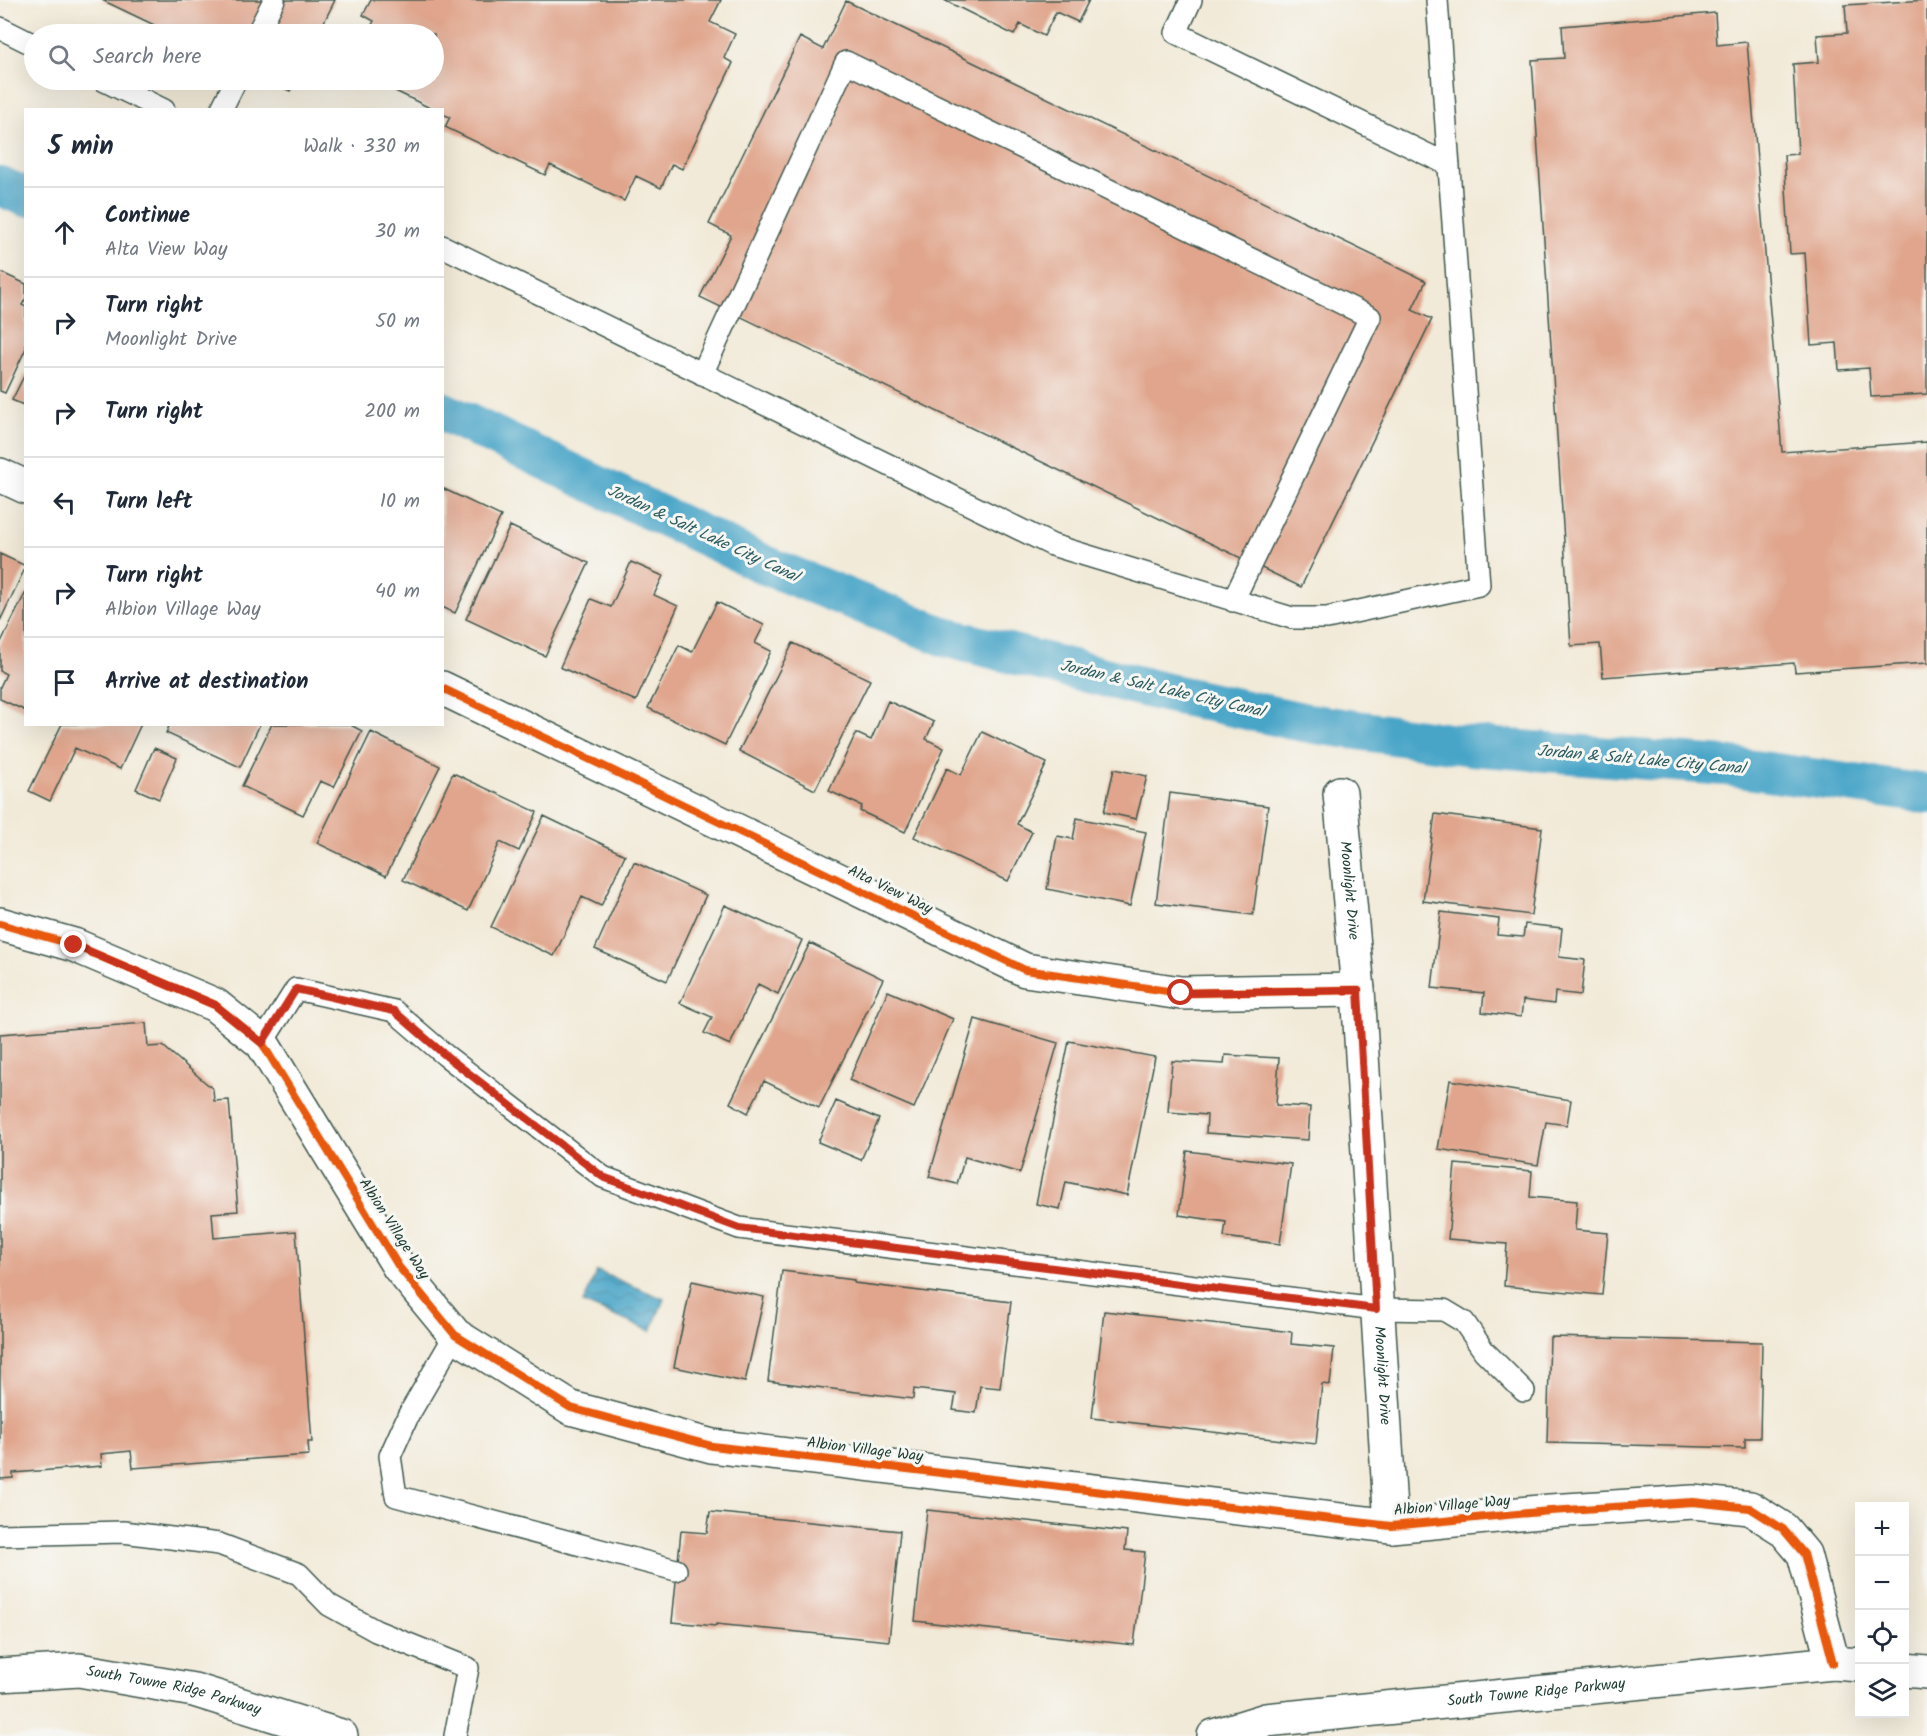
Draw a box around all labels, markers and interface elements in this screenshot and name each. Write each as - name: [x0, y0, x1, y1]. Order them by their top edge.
- search box: [24, 24, 444, 90]
- text: Search here: [93, 40, 201, 75]
- icon: search: [45, 41, 78, 74]
- text: 5 min: [48, 126, 114, 168]
- text: Walk · 330 m: [303, 131, 420, 163]
- text: Continue: [105, 199, 190, 234]
- icon: ahead: [48, 216, 81, 249]
- text: 30 m: [375, 216, 420, 248]
- text: Alta View Way: [105, 234, 227, 266]
- text: Turn right: [105, 289, 203, 324]
- icon: right: [48, 306, 81, 339]
- text: 50 m: [375, 306, 420, 338]
- text: Moonlight Drive: [105, 324, 237, 356]
- text: Turn right: [105, 395, 203, 430]
- icon: right: [48, 396, 81, 429]
- text: 200 m: [364, 396, 420, 428]
- water label: Jordan & Salt Lake City Canal: [603, 479, 806, 591]
- text: Turn left: [105, 485, 192, 520]
- icon: left: [48, 486, 81, 519]
- text: 10 m: [380, 486, 420, 518]
- text: Turn right: [105, 559, 203, 594]
- icon: right: [48, 576, 81, 609]
- text: 40 m: [375, 576, 420, 608]
- text: Albion Village Way: [105, 594, 261, 626]
- water label: Jordan & Salt Lake City Canal: [1058, 653, 1269, 725]
- text: Arrive at destination: [105, 665, 308, 700]
- icon: arrive: [48, 666, 81, 699]
- water label: Jordan & Salt Lake City Canal: [1536, 738, 1749, 782]
- street label: Moonlight Drive: [1332, 840, 1365, 941]
- street label: Alta View Way: [843, 859, 937, 921]
- route end: [60, 931, 86, 957]
- route start: [1167, 979, 1193, 1005]
- street label: Albion Village Way: [352, 1174, 436, 1285]
- street label: Moonlight Drive: [1367, 1325, 1397, 1426]
- street label: Albion Village Way: [806, 1431, 925, 1469]
- street label: Albion Village Way: [1393, 1489, 1512, 1523]
- map controls: [1855, 1502, 1909, 1718]
- button: +: [1855, 1502, 1909, 1556]
- button: −: [1855, 1556, 1909, 1610]
- button: locate: [1855, 1610, 1909, 1664]
- street label: South Towne Ridge Parkway: [84, 1659, 265, 1722]
- button: layers: [1855, 1664, 1909, 1718]
- street label: South Towne Ridge Parkway: [1446, 1672, 1627, 1714]

